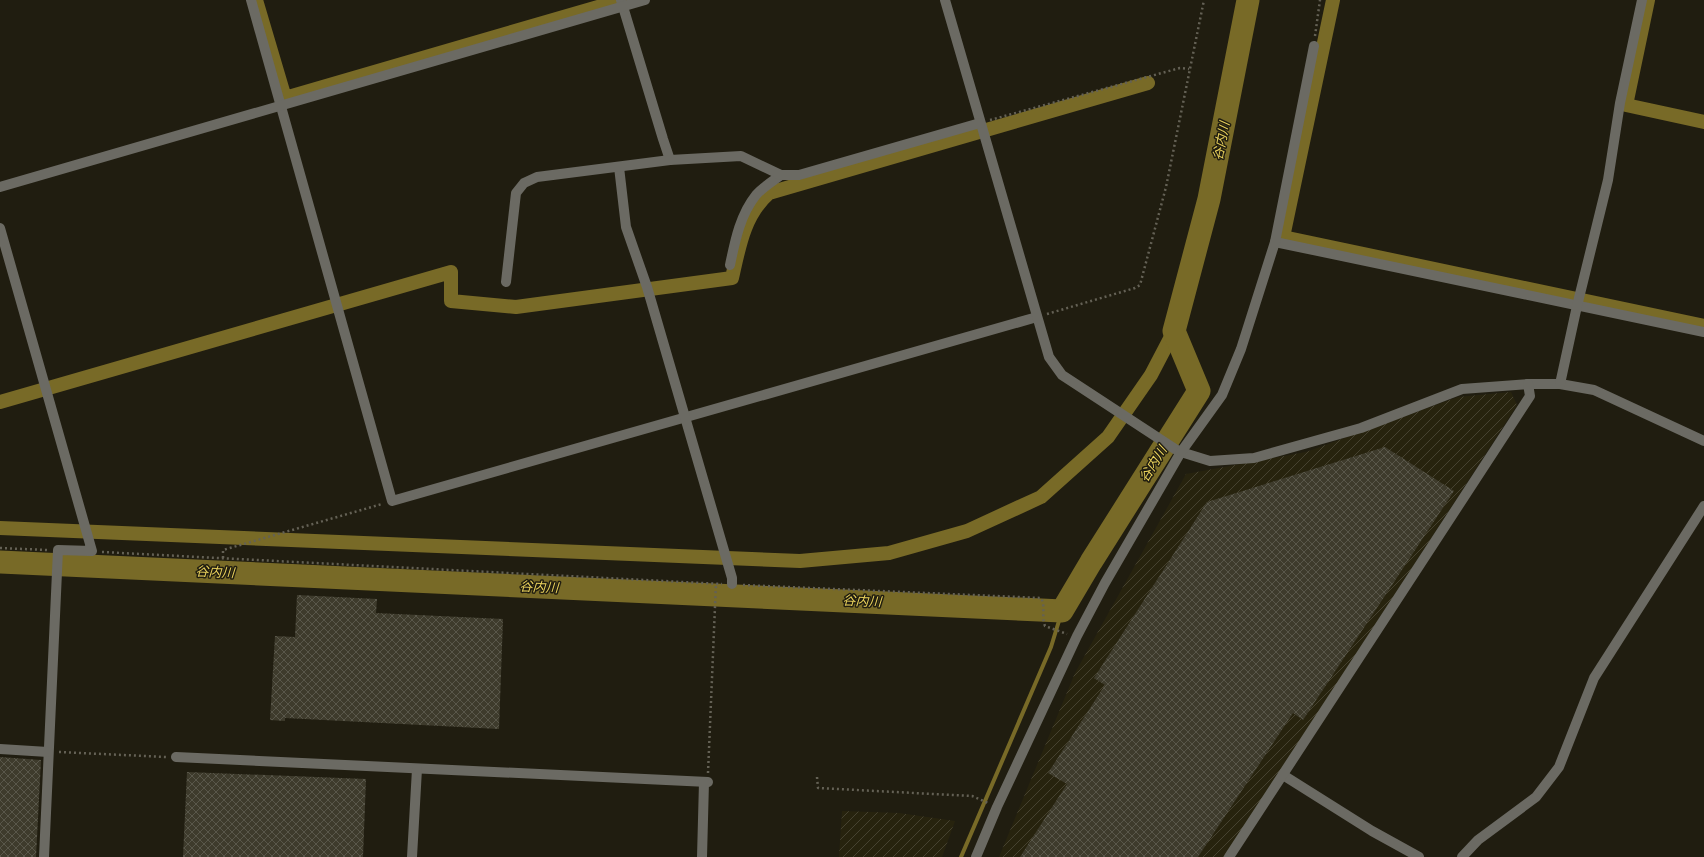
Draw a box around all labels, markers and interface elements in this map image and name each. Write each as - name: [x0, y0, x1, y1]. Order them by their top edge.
- water label: 谷内川: [1210, 118, 1232, 162]
- water label: 谷内川: [1136, 442, 1171, 485]
- water label: 谷内川: [195, 563, 237, 581]
- water label: 谷内川: [519, 578, 561, 596]
- water label: 谷内川: [842, 592, 884, 610]

